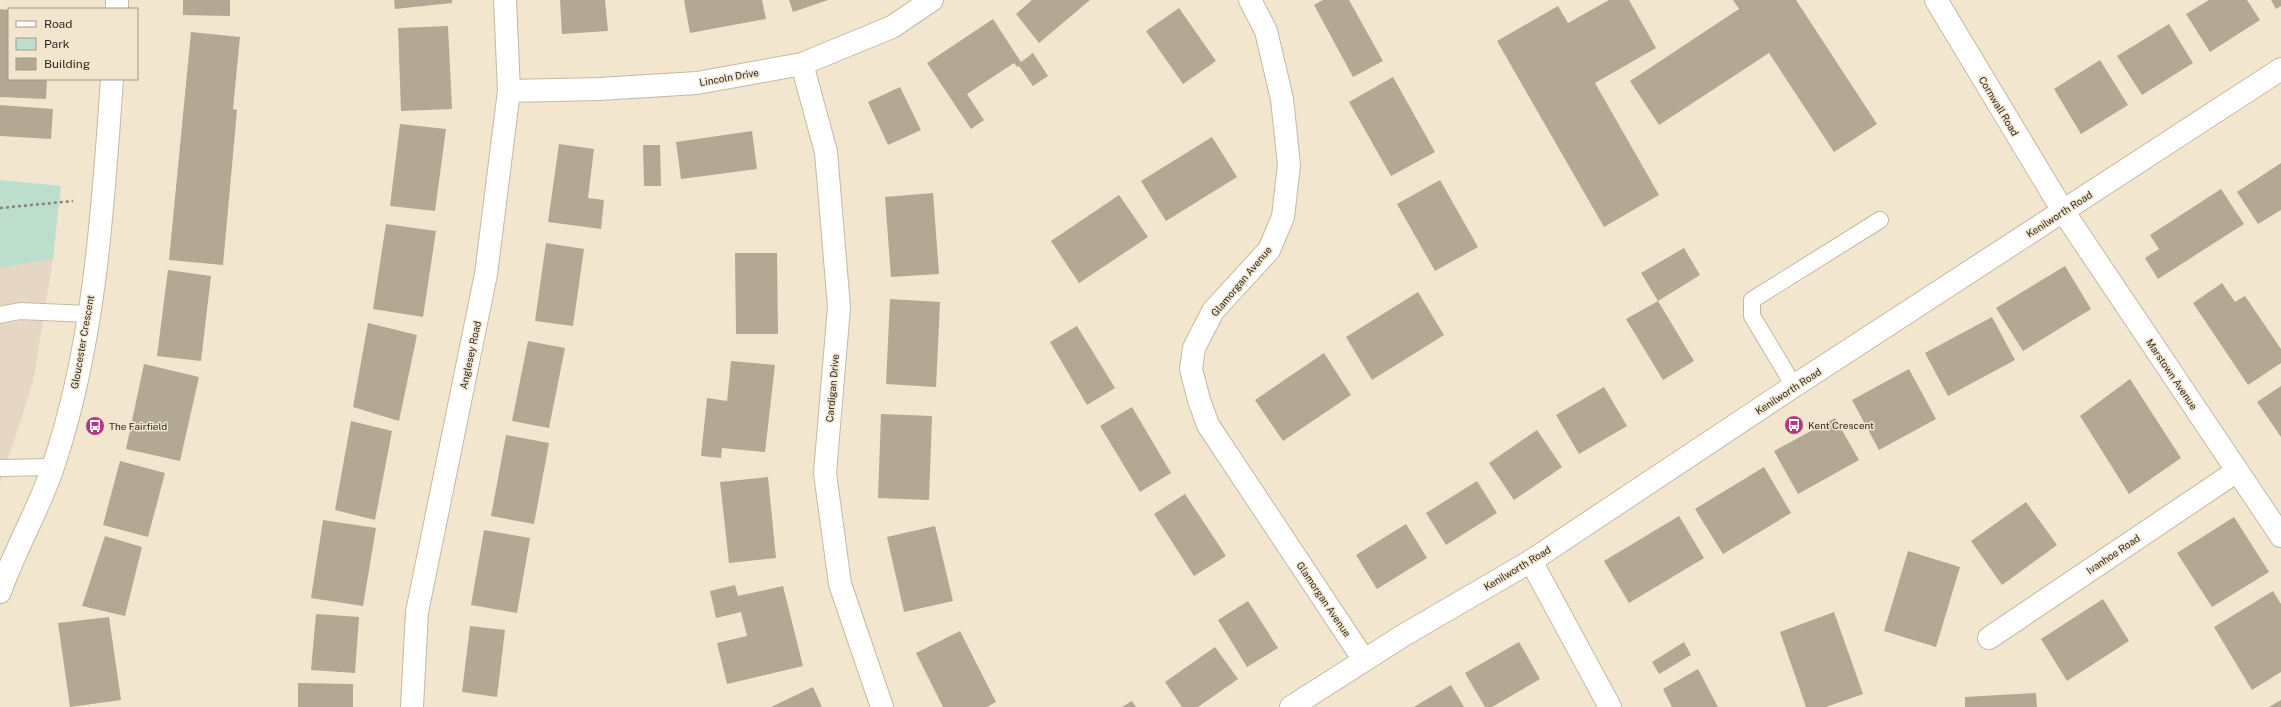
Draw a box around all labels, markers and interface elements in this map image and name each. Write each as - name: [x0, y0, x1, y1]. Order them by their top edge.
- legend: [8, 8, 138, 80]
- text: Road: [44, 17, 72, 31]
- text: Park: [44, 37, 70, 51]
- text: Building: [44, 57, 90, 71]
- street label: Lincoln Drive: [698, 66, 760, 88]
- street label: Cornwall Road: [1977, 74, 2021, 138]
- street label: Kenilworth Road: [2024, 188, 2094, 240]
- street label: Glamorgan Avenue: [1208, 243, 1274, 319]
- street label: Gloucester Crescent: [68, 294, 96, 390]
- street label: Anglesey Road: [457, 320, 483, 390]
- street label: Marstown Avenue: [2144, 336, 2200, 412]
- street label: Cardigan Drive: [823, 353, 841, 423]
- street label: Kenilworth Road: [1753, 365, 1823, 417]
- bus stop icon: Kent Crescent: [1783, 414, 1805, 436]
- bus stop icon: The Fairfield: [84, 415, 106, 437]
- place label: Kent Crescent: [1808, 419, 1874, 431]
- place label: The Fairfield: [109, 420, 167, 432]
- street label: Ivanhoe Road: [2084, 532, 2142, 576]
- street label: Kenilworth Road: [1481, 543, 1553, 593]
- street label: Glamorgan Avenue: [1294, 559, 1354, 639]

